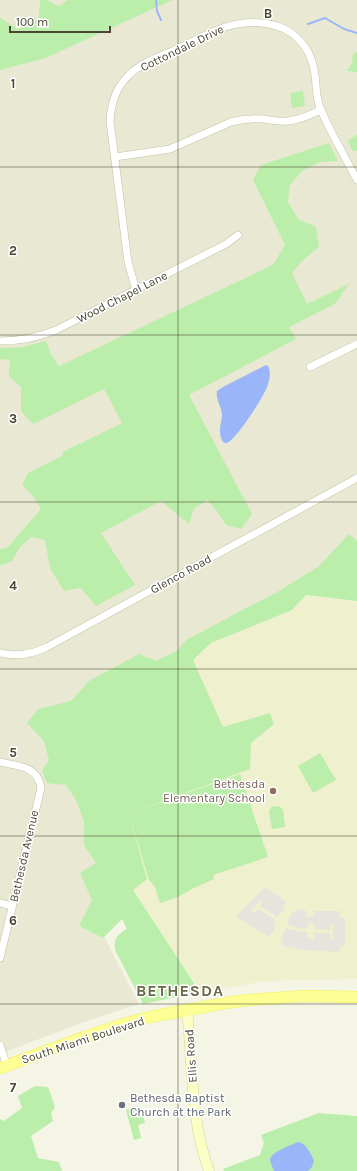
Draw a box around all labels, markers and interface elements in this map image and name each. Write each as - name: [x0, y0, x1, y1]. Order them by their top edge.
- text: B: [264, 6, 272, 21]
- scale bar: [10, 8, 110, 34]
- text: 100 m: [16, 15, 48, 29]
- street label: Cottondale Drive: [138, 22, 226, 74]
- text: 1: [11, 76, 15, 91]
- text: 2: [9, 243, 17, 258]
- street label: Wood Chapel Lane: [74, 268, 170, 326]
- text: 3: [9, 411, 17, 426]
- street label: Glenco Road: [148, 551, 214, 597]
- text: 4: [9, 578, 17, 593]
- text: 5: [9, 745, 17, 760]
- place label: Bethesda Elementary School: [163, 777, 265, 805]
- marker: Bethesda Elementary School: [268, 786, 278, 796]
- street label: Bethesda Avenue: [7, 809, 41, 903]
- text: 6: [9, 913, 17, 928]
- district label: BETHESDA: [136, 981, 224, 1000]
- street label: South Miami Boulevard: [20, 1013, 146, 1067]
- street label: Ellis Road: [182, 1029, 200, 1083]
- text: 7: [10, 1080, 17, 1095]
- place label: Bethesda Baptist Church at the Park: [130, 1091, 232, 1119]
- marker: Bethesda Baptist Church at the Park: [117, 1100, 127, 1110]

